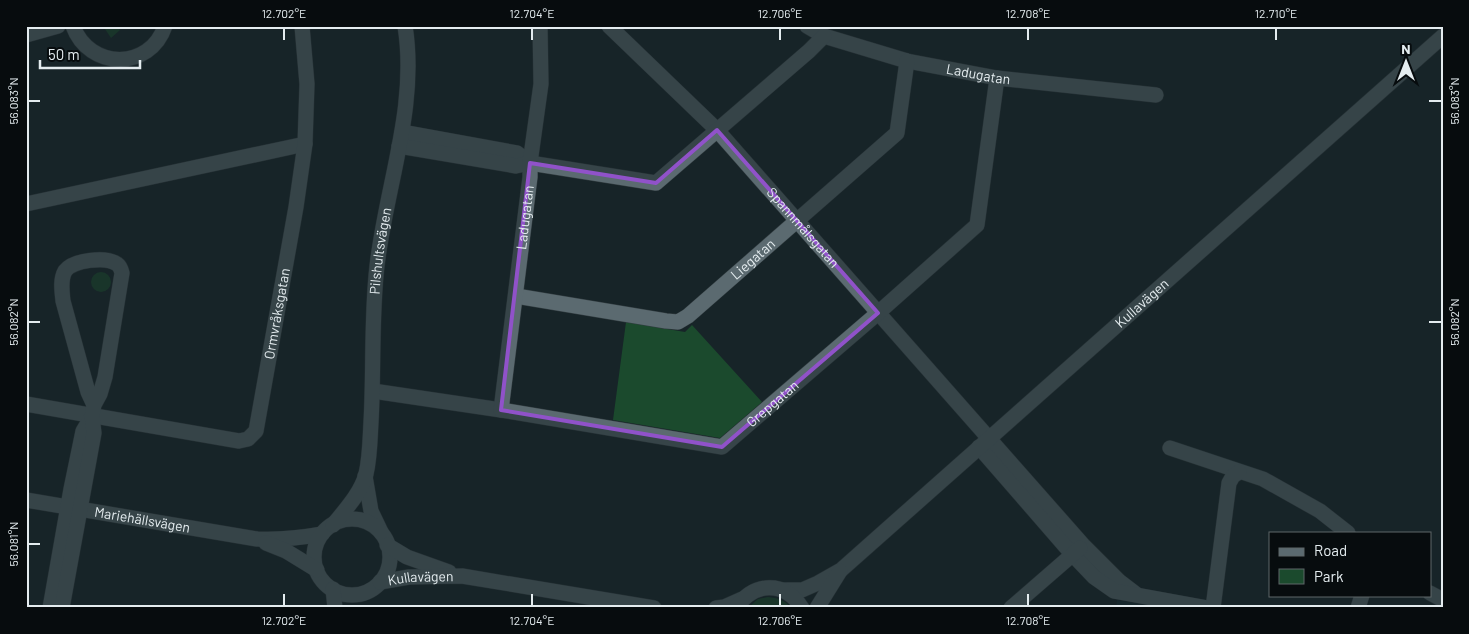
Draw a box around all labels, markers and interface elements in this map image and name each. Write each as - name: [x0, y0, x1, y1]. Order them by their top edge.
- text: 12.702°E: [262, 6, 306, 20]
- text: 12.704°E: [510, 6, 554, 20]
- text: 12.706°E: [758, 6, 802, 20]
- text: 12.708°E: [1006, 6, 1050, 20]
- text: 12.710°E: [1255, 6, 1297, 20]
- scale bar: [40, 38, 140, 70]
- north arrow: [1382, 38, 1432, 88]
- text: N: [1401, 40, 1411, 57]
- text: 50 m: [48, 45, 80, 63]
- street label: Ladugatan: [945, 60, 1011, 87]
- text: 56.083°N: [6, 77, 20, 125]
- text: 56.083°N: [1447, 77, 1461, 125]
- street label: Ladugatan: [512, 184, 537, 251]
- street label: Spannmålsgatan: [764, 184, 843, 271]
- street label: Pilshultsvägen: [366, 206, 395, 295]
- street label: Liegatan: [727, 235, 778, 283]
- street label: Ormvråksgatan: [260, 267, 293, 360]
- street label: Kullavägen: [1111, 275, 1172, 331]
- text: 56.082°N: [6, 298, 20, 346]
- text: 56.082°N: [1447, 298, 1461, 346]
- street label: Grepgatan: [743, 376, 802, 430]
- street label: Mariehällsvägen: [93, 503, 192, 536]
- text: 56.081°N: [6, 522, 20, 566]
- legend: [1269, 532, 1432, 596]
- text: Road: [1314, 541, 1347, 559]
- street label: Kullavägen: [386, 567, 454, 589]
- text: Park: [1314, 567, 1344, 585]
- text: 12.702°E: [262, 613, 306, 627]
- text: 12.704°E: [510, 613, 554, 627]
- text: 12.706°E: [758, 613, 802, 627]
- text: 12.708°E: [1006, 613, 1050, 627]

